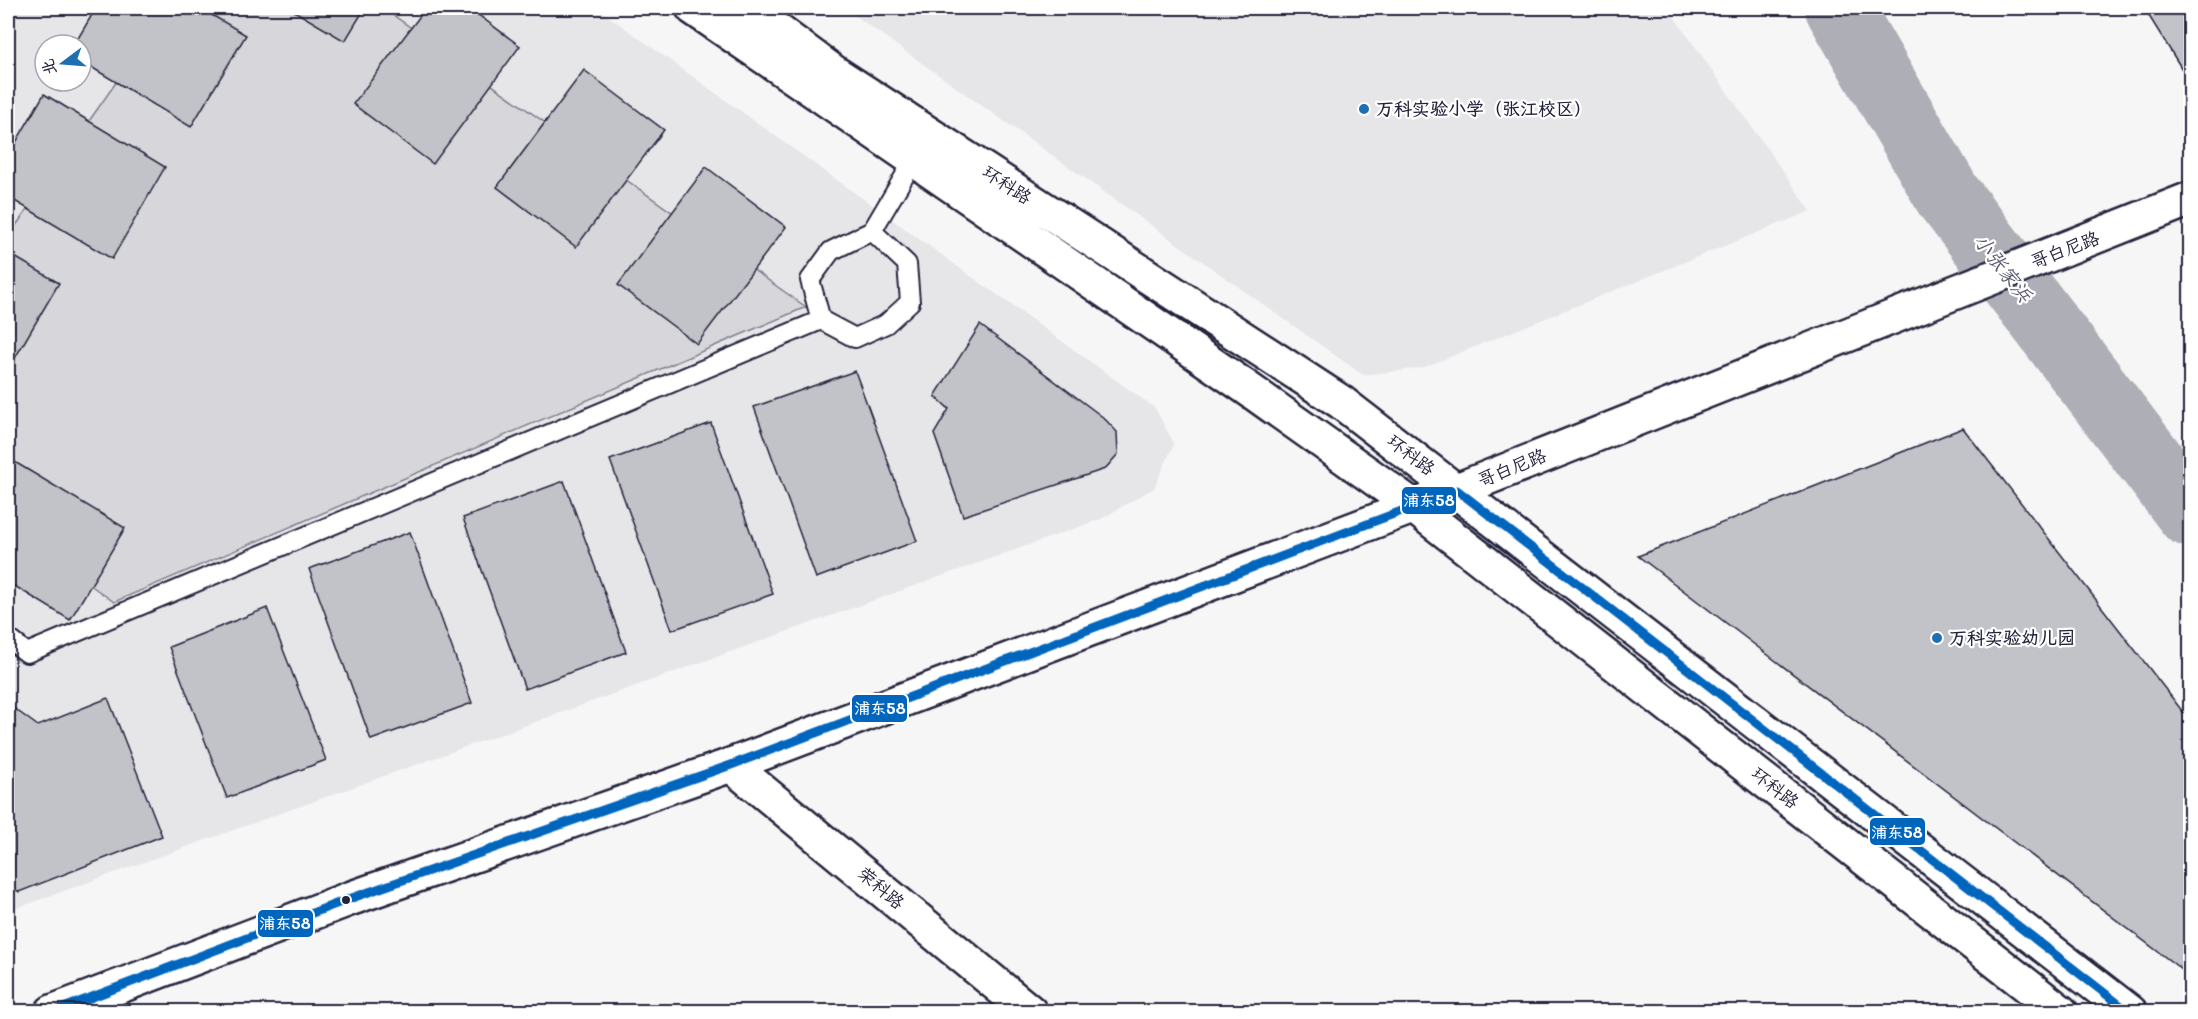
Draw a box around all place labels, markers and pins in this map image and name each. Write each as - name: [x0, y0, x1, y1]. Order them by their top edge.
- place label: 万科实验小学（张江校区）: [1376, 96, 1592, 120]
- marker: 万科实验小学（张江校区）: [1357, 102, 1371, 116]
- place label: 万科实验幼儿园: [1949, 625, 2075, 649]
- marker: 万科实验幼儿园: [1930, 631, 1944, 645]
- unlabelled marker: [340, 894, 352, 906]

